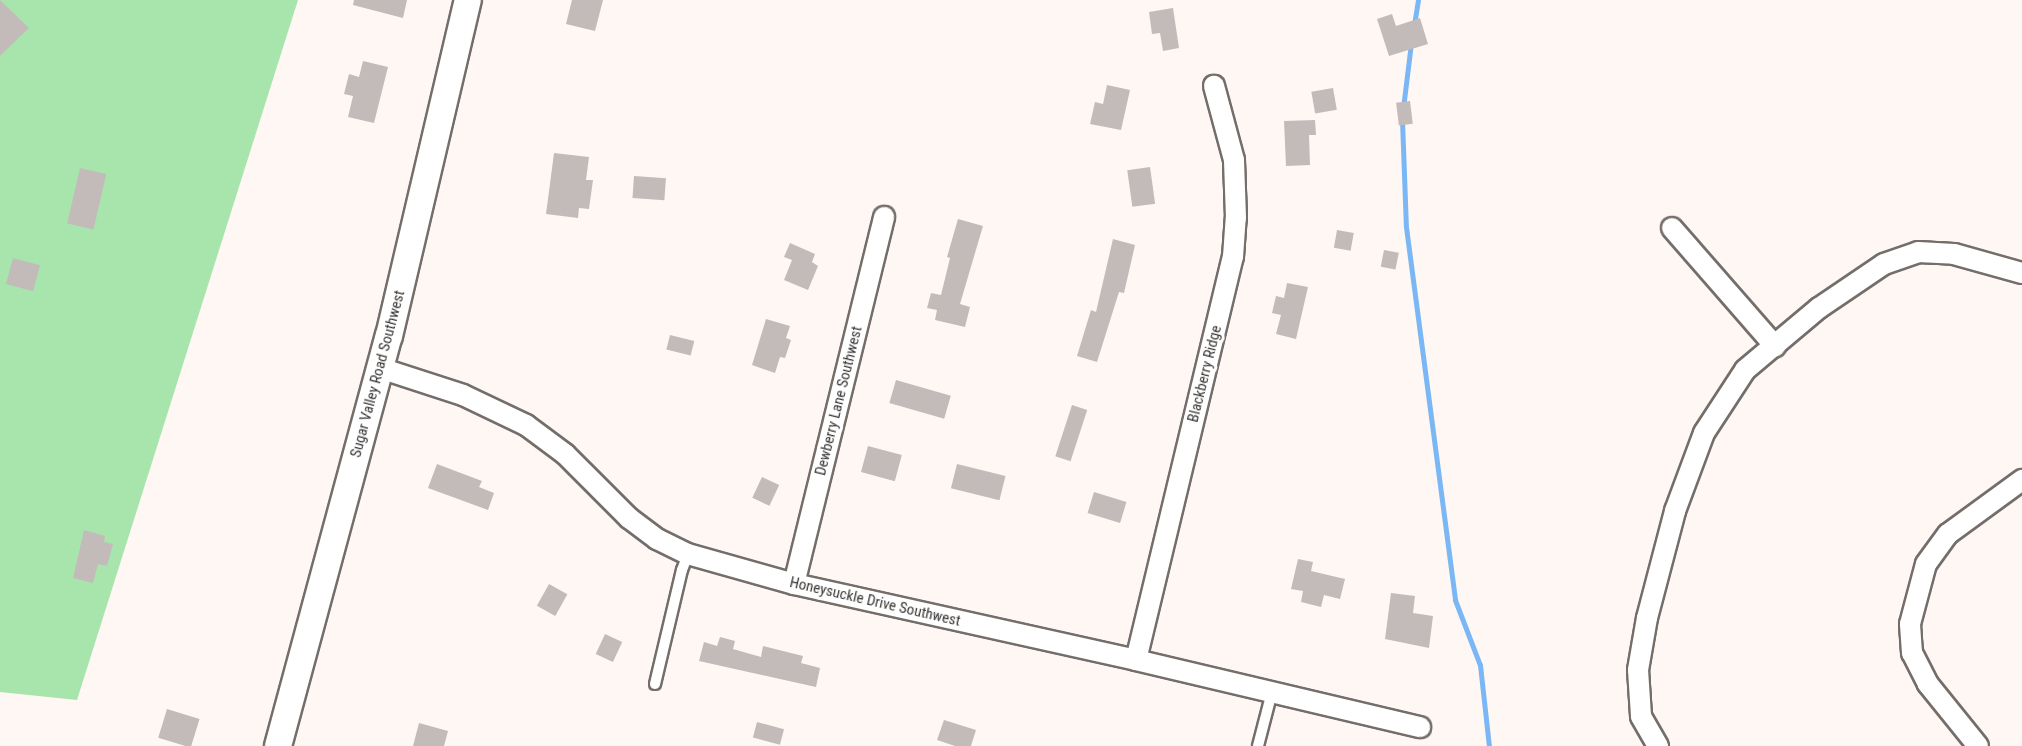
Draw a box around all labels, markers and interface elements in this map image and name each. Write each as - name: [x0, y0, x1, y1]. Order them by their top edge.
- street label: Sugar Valley Road Southwest: [347, 288, 409, 460]
- street label: Blackberry Ridge: [1184, 324, 1226, 424]
- street label: Dewberry Lane Southwest: [812, 325, 866, 477]
- street label: Honeysuckle Drive Southwest: [788, 574, 962, 630]

